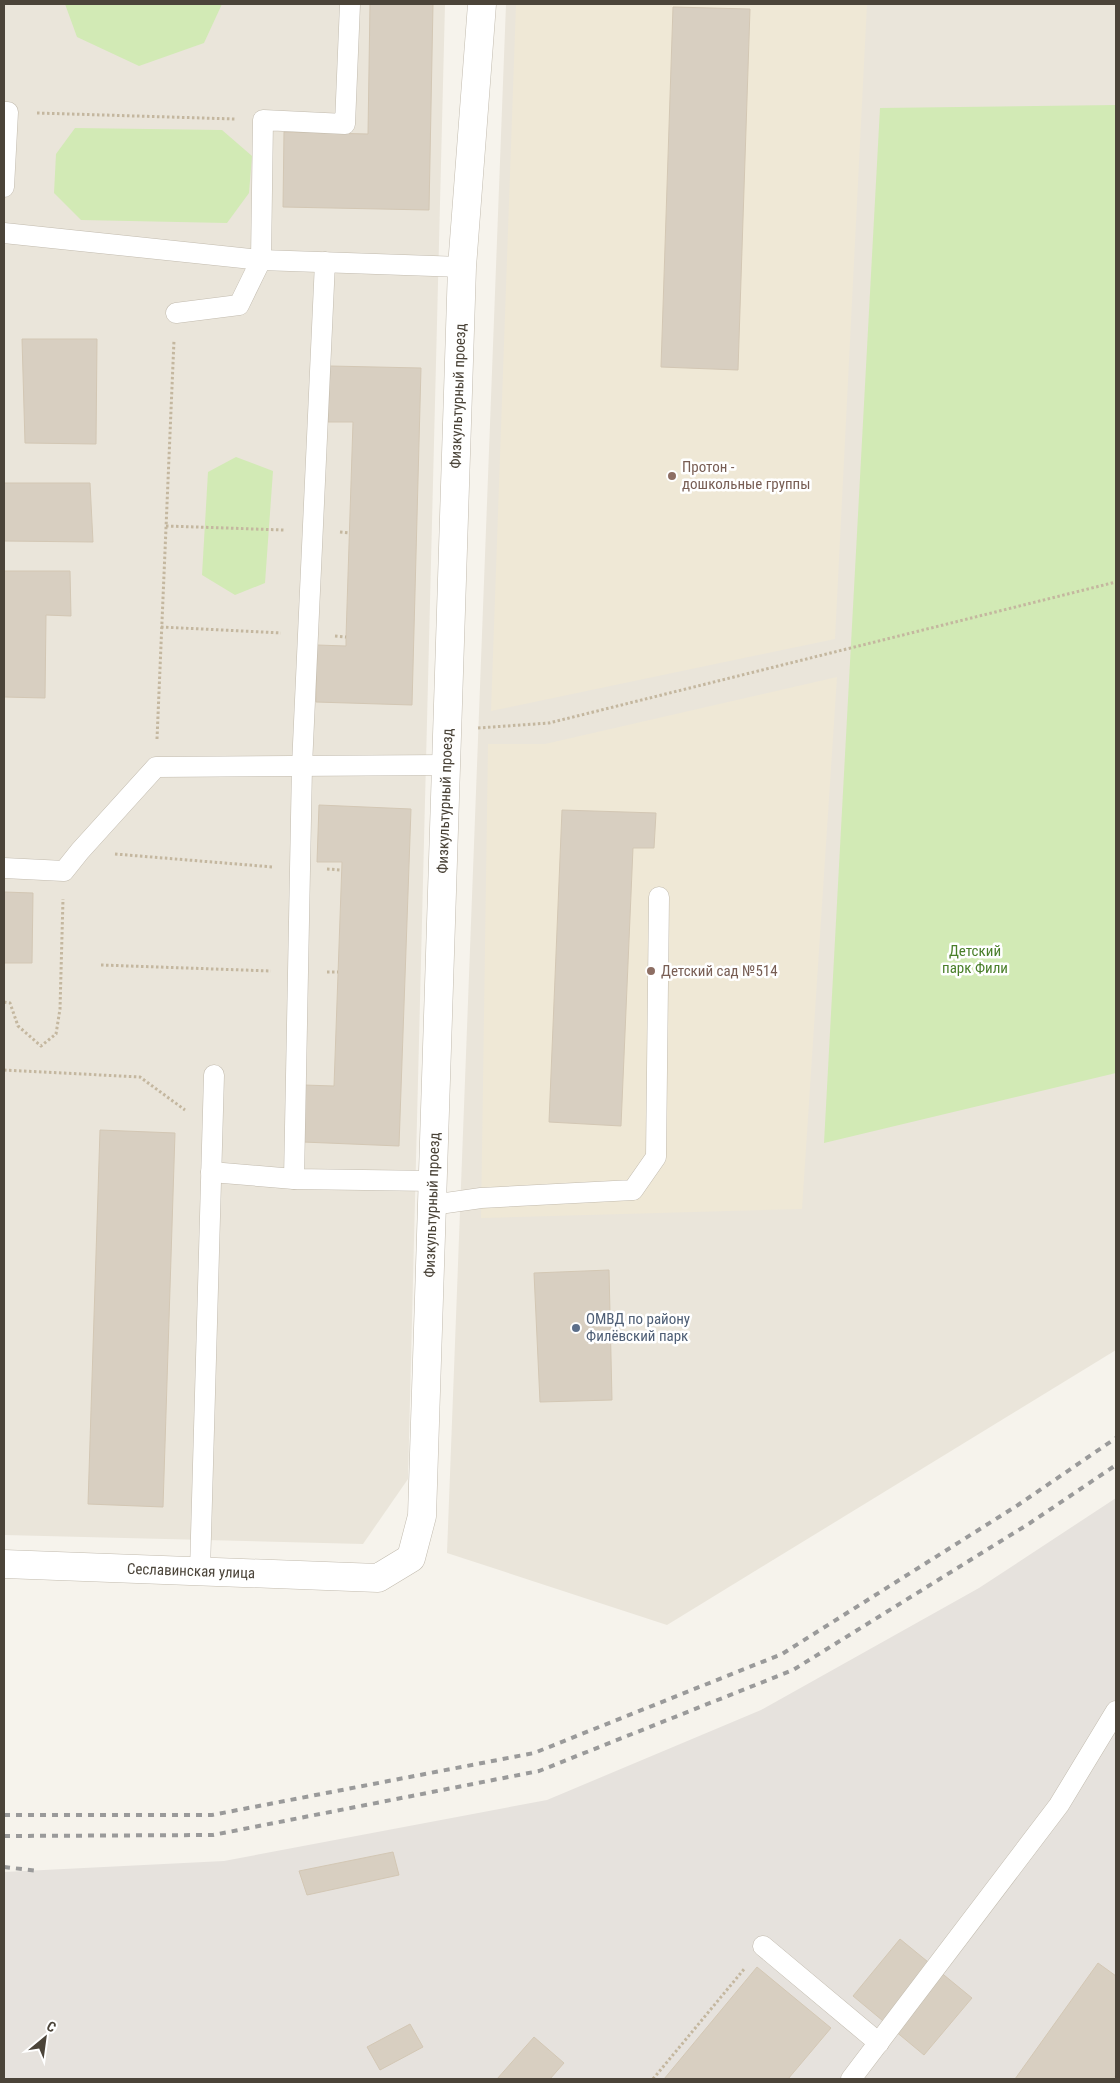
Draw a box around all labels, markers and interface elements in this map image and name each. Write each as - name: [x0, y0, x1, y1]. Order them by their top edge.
- street label: Физкультурный проезд: [446, 323, 470, 469]
- place label: Протон - дошкольные группы: [682, 458, 810, 493]
- marker: Протон - дошкольные группы: [666, 470, 678, 482]
- street label: Физкультурный проезд: [433, 728, 457, 874]
- park label: Детский парк Фили: [942, 942, 1008, 977]
- place label: Детский сад №514: [661, 962, 778, 980]
- marker: Детский сад №514: [645, 965, 657, 977]
- street label: Физкультурный проезд: [420, 1132, 444, 1278]
- place label: ОМВД по району Филёвский парк: [586, 1310, 690, 1345]
- marker: ОМВД по району Филёвский парк: [570, 1322, 582, 1334]
- street label: Сеславинская улица: [127, 1560, 255, 1582]
- north arrow: [20, 2013, 70, 2063]
- text: С: [44, 2018, 59, 2036]

